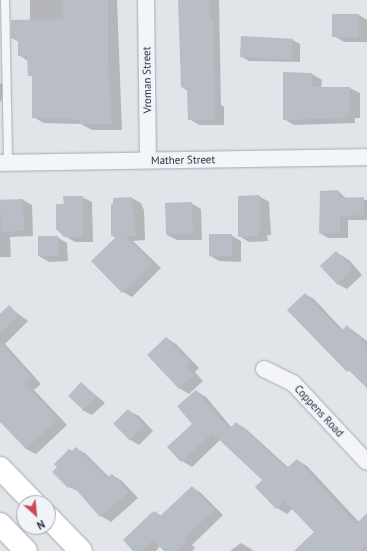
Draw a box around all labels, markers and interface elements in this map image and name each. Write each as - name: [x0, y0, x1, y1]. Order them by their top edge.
- street label: Vroman Street: [140, 47, 154, 113]
- street label: Mather Street: [151, 153, 215, 167]
- street label: Coppens Road: [292, 382, 346, 440]
- north arrow: [16, 495, 56, 535]
- text: N: [35, 517, 47, 533]

